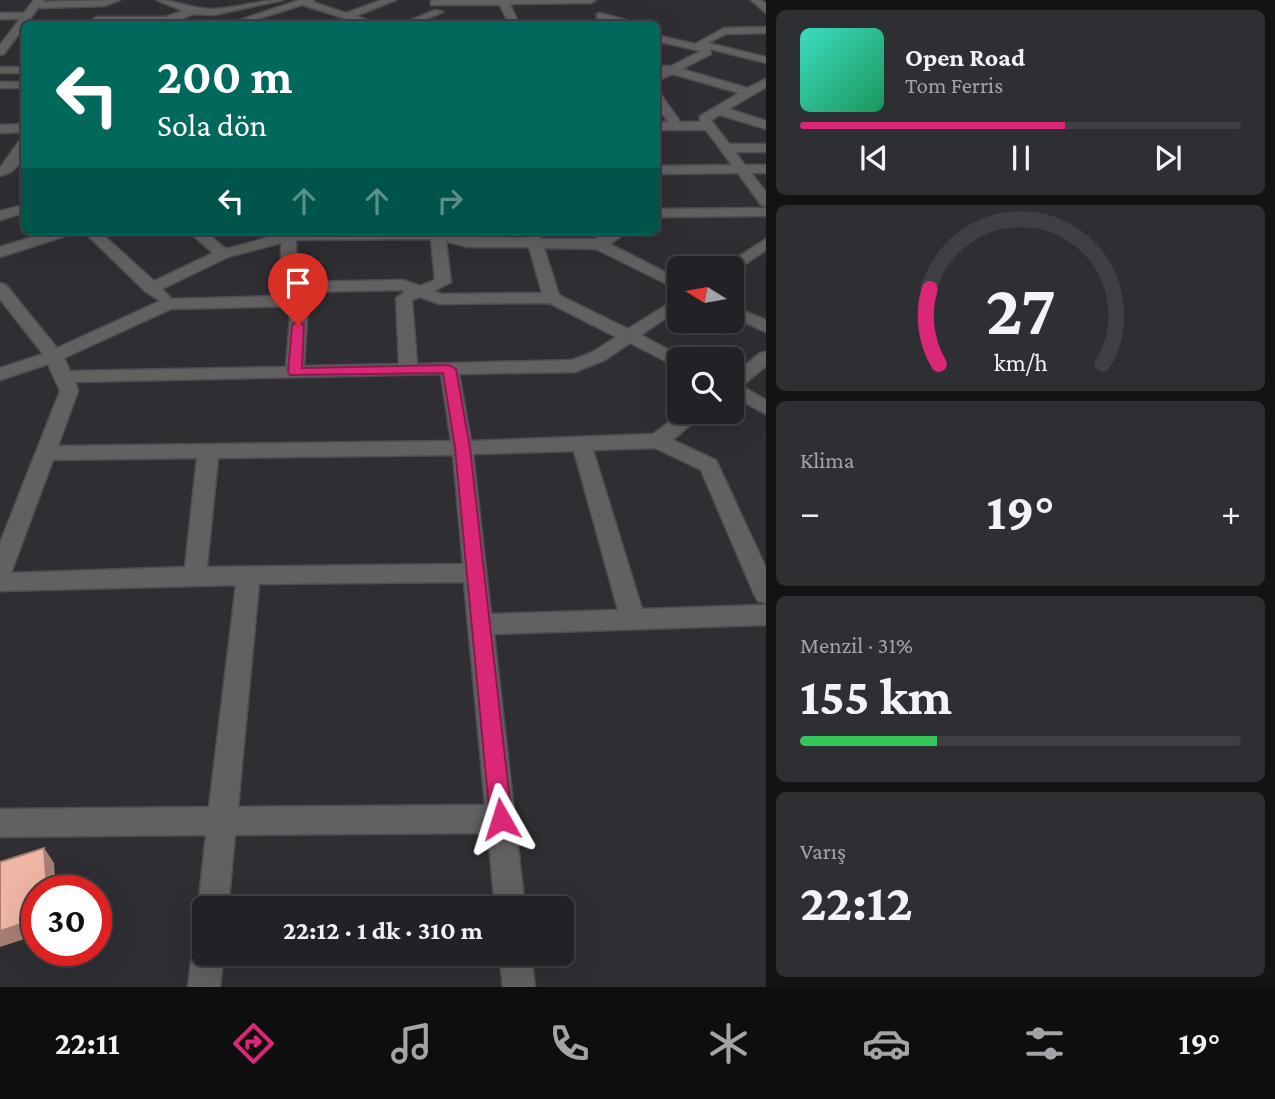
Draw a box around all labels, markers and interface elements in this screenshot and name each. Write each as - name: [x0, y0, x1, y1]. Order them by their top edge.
- text: Open Road: [905, 43, 1025, 72]
- icon: left: [42, 49, 133, 140]
- text: 200 m: [157, 49, 292, 104]
- text: Tom Ferris: [905, 72, 1003, 98]
- text: Sola dön: [157, 107, 267, 143]
- icon: previous: [855, 139, 893, 177]
- icon: pause: [1002, 139, 1040, 177]
- icon: next: [1149, 139, 1187, 177]
- icon: left: [212, 182, 250, 220]
- icon: ahead: [285, 182, 323, 220]
- icon: ahead: [358, 182, 396, 220]
- icon: right: [431, 182, 469, 220]
- pin: [268, 253, 328, 325]
- north arrow: [667, 256, 744, 332]
- map controls: [667, 256, 744, 424]
- icon: arrive: [279, 264, 317, 302]
- text: 27: [985, 270, 1056, 351]
- button: search: [667, 347, 744, 424]
- text: km/h: [994, 349, 1047, 376]
- text: Klima: [800, 447, 854, 473]
- text: 19°: [986, 482, 1055, 540]
- text: −: [800, 491, 820, 533]
- text: +: [1221, 491, 1241, 533]
- text: Menzil · 31%: [800, 632, 913, 658]
- text: 155 km: [800, 667, 952, 725]
- position arrow: [464, 782, 538, 856]
- text: Varış: [800, 838, 846, 864]
- text: 22:12: [800, 873, 913, 931]
- speed limit sign: 30: [21, 875, 112, 966]
- text: 22:12 · 1 dk · 310 m: [283, 916, 483, 945]
- icon: directions: [229, 1019, 278, 1068]
- icon: music: [387, 1019, 436, 1068]
- icon: phone: [545, 1019, 594, 1068]
- icon: climate: [704, 1019, 753, 1068]
- icon: car: [862, 1019, 911, 1068]
- icon: filters: [1020, 1019, 1069, 1068]
- text: 22:11: [55, 1025, 120, 1061]
- text: 19°: [1178, 1025, 1220, 1061]

